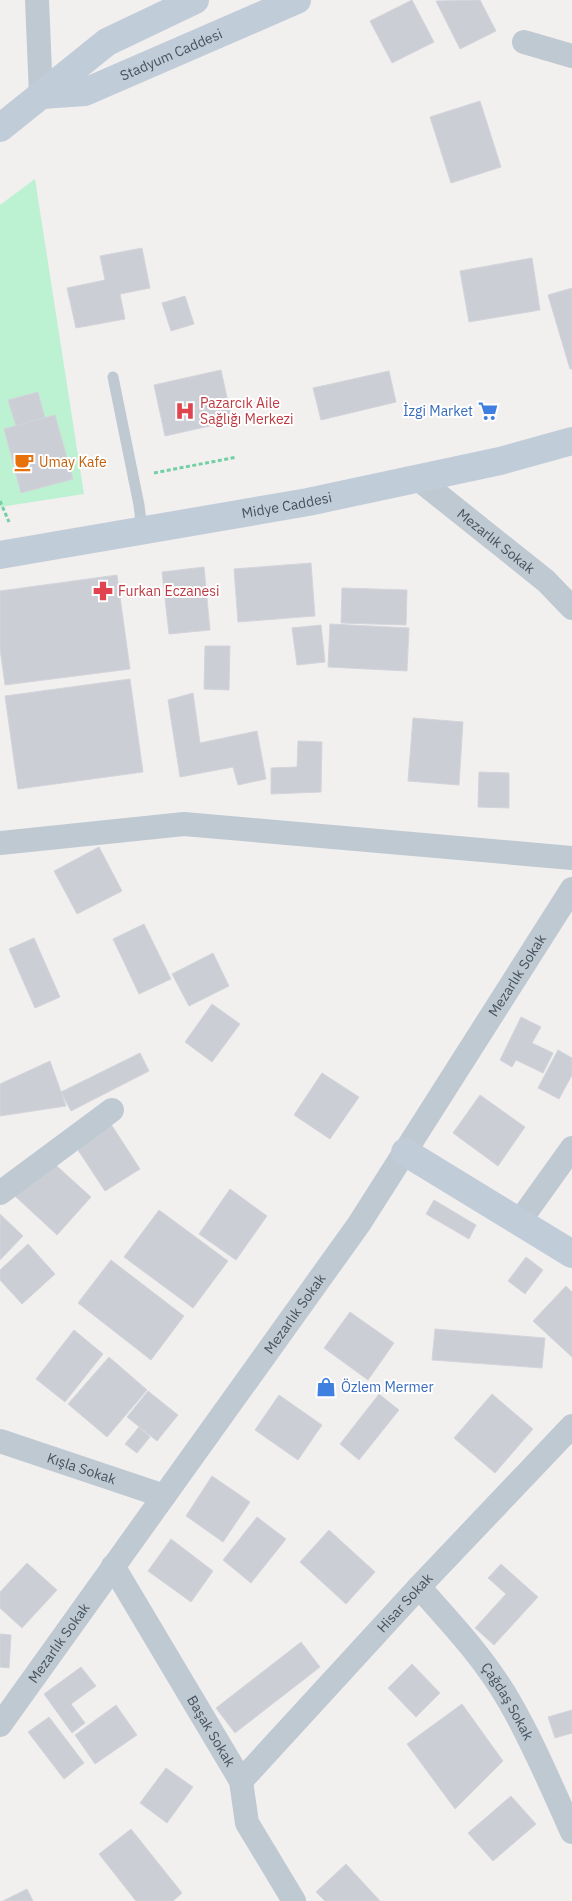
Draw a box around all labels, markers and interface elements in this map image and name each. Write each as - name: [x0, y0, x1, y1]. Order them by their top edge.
- street label: Stadyum Caddesi: [117, 25, 225, 85]
- place label: Pazarcık Aile Sağlığı Merkezi: [200, 394, 294, 428]
- hospital icon: Pazarcık Aile Sağlığı Merkezi: [174, 400, 196, 422]
- supermarket icon: İzgi Market: [477, 400, 499, 422]
- place label: İzgi Market: [403, 402, 473, 420]
- cafe icon: Umay Kafe: [13, 451, 35, 473]
- place label: Umay Kafe: [39, 453, 107, 471]
- street label: Midye Caddesi: [240, 488, 334, 522]
- street label: Mezarlık Sokak: [453, 505, 539, 578]
- pharmacy icon: Furkan Eczanesi: [92, 580, 114, 602]
- place label: Furkan Eczanesi: [118, 582, 220, 600]
- street label: Mezarlık Sokak: [484, 930, 550, 1020]
- street label: Mezarlık Sokak: [260, 1270, 330, 1357]
- shop icon: Özlem Mermer: [315, 1376, 337, 1398]
- place label: Özlem Mermer: [341, 1378, 434, 1396]
- street label: Kışla Sokak: [45, 1448, 119, 1488]
- street label: Hisar Sokak: [373, 1569, 437, 1636]
- street label: Mezarlık Sokak: [24, 1599, 94, 1686]
- street label: Çağdaş Sokak: [477, 1659, 538, 1744]
- street label: Başak Sokak: [183, 1692, 240, 1770]

